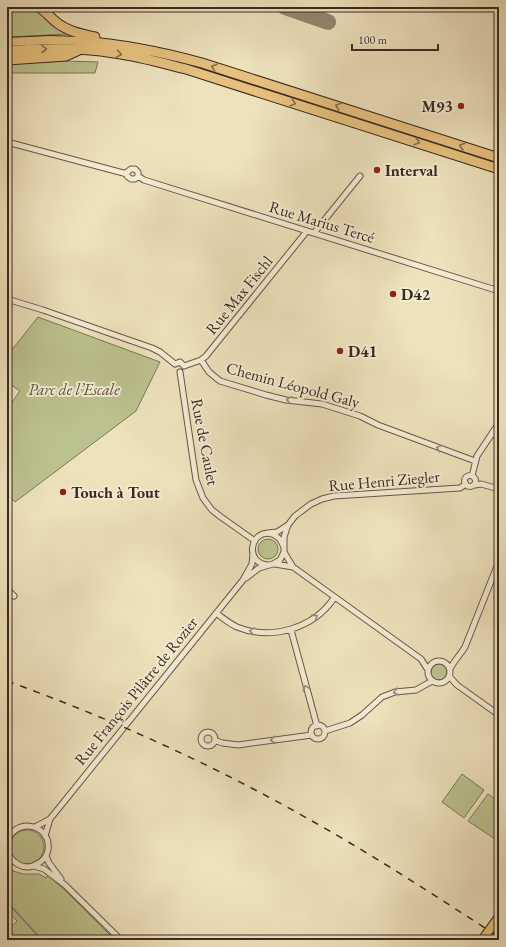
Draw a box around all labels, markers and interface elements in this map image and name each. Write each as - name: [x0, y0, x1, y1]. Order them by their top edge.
- scale bar: [352, 26, 438, 52]
- text: 100 m: [358, 32, 388, 48]
- one-way arrow: [41, 44, 47, 53]
- one-way arrow: [116, 49, 122, 57]
- one-way arrow: [211, 63, 218, 72]
- place label: M93: [421, 96, 453, 117]
- one-way arrow: [289, 98, 296, 106]
- marker: M93: [456, 101, 466, 111]
- one-way arrow: [335, 103, 342, 111]
- one-way arrow: [413, 138, 420, 146]
- one-way arrow: [459, 142, 466, 151]
- place label: Interval: [385, 160, 438, 181]
- marker: Interval: [372, 165, 382, 175]
- street label: Rue Marius Tercé: [267, 196, 377, 248]
- street label: Rue Max Fischl: [201, 251, 277, 339]
- place label: D42: [401, 284, 431, 305]
- marker: D42: [388, 289, 398, 299]
- place label: D41: [348, 341, 377, 362]
- marker: D41: [335, 346, 345, 356]
- street label: Chemin Léopold Galy: [224, 357, 363, 413]
- park label: Parc de l’Escale: [28, 379, 120, 400]
- one-way arrow: [286, 396, 292, 405]
- street label: Rue de Caulet: [186, 397, 224, 487]
- one-way arrow: [435, 444, 442, 452]
- street label: Rue Henri Ziegler: [328, 466, 441, 496]
- place label: Touch à Tout: [71, 482, 160, 503]
- marker: Touch à Tout: [58, 487, 68, 497]
- street label: Rue François Pilâtre de Rozier: [70, 612, 203, 769]
- one-way arrow: [311, 615, 318, 622]
- one-way arrow: [249, 627, 255, 636]
- one-way arrow: [302, 685, 311, 692]
- one-way arrow: [393, 688, 399, 696]
- one-way arrow: [270, 735, 276, 744]

